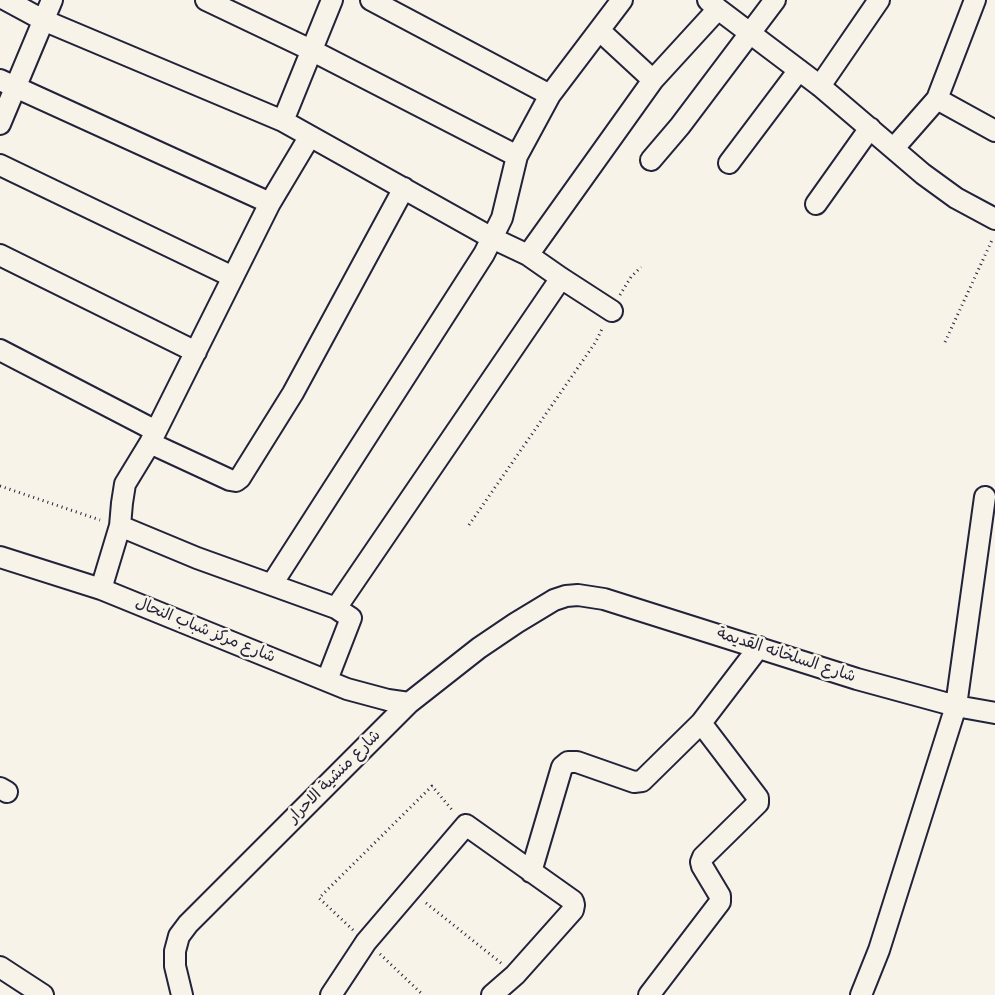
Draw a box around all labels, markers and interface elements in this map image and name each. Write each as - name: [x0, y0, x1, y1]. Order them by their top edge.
- street label: شارع مركز شباب النحال: [132, 594, 278, 668]
- street label: شارع السلخانه القديمة: [714, 624, 858, 688]
- street label: شارع منشية الاحرار: [284, 726, 386, 828]

